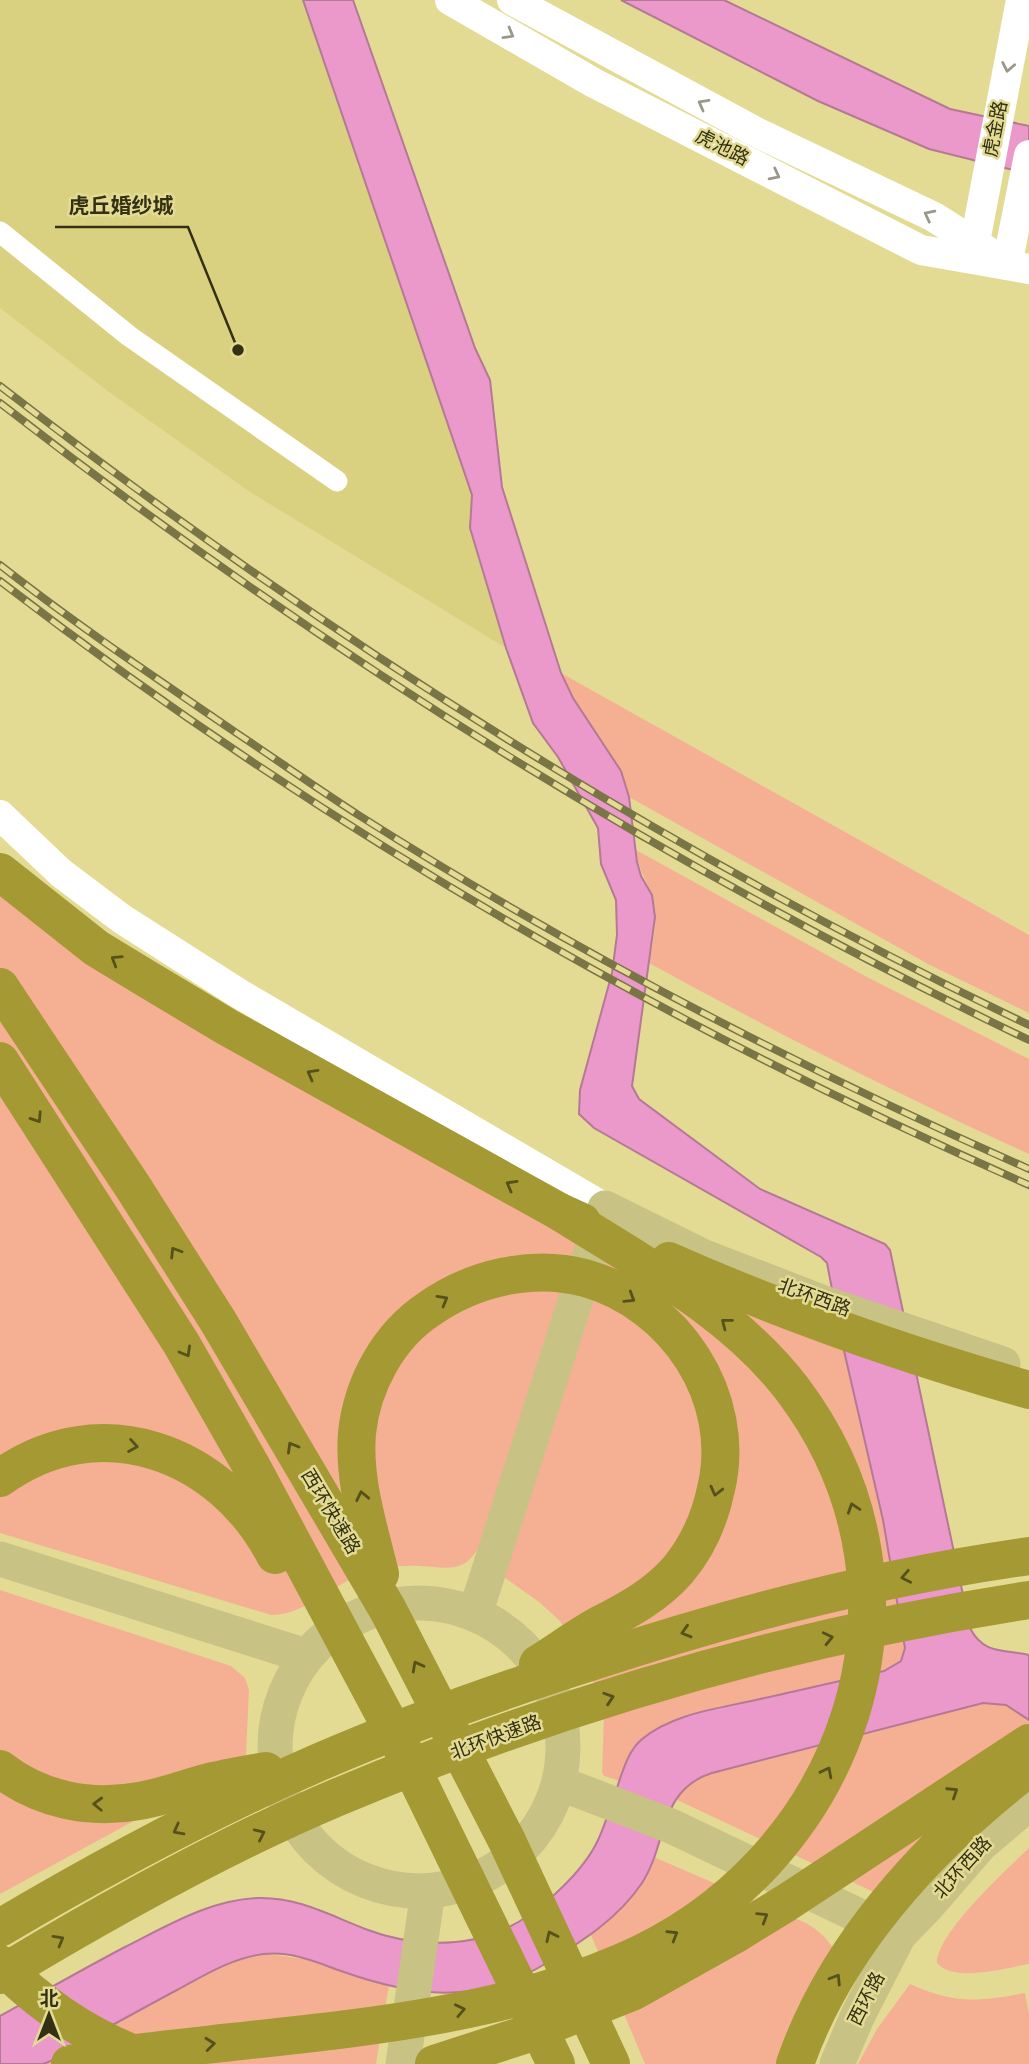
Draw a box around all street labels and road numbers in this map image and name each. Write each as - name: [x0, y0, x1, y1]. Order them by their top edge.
- street label: 虎金路: [979, 99, 1011, 159]
- street label: 虎池路: [692, 126, 752, 169]
- street label: 北环西路: [775, 1275, 853, 1320]
- street label: 西环快速路: [297, 1466, 363, 1558]
- street label: 北环快速路: [448, 1712, 544, 1763]
- street label: 北环西路: [930, 1833, 995, 1903]
- street label: 西环路: [845, 1969, 888, 2029]

